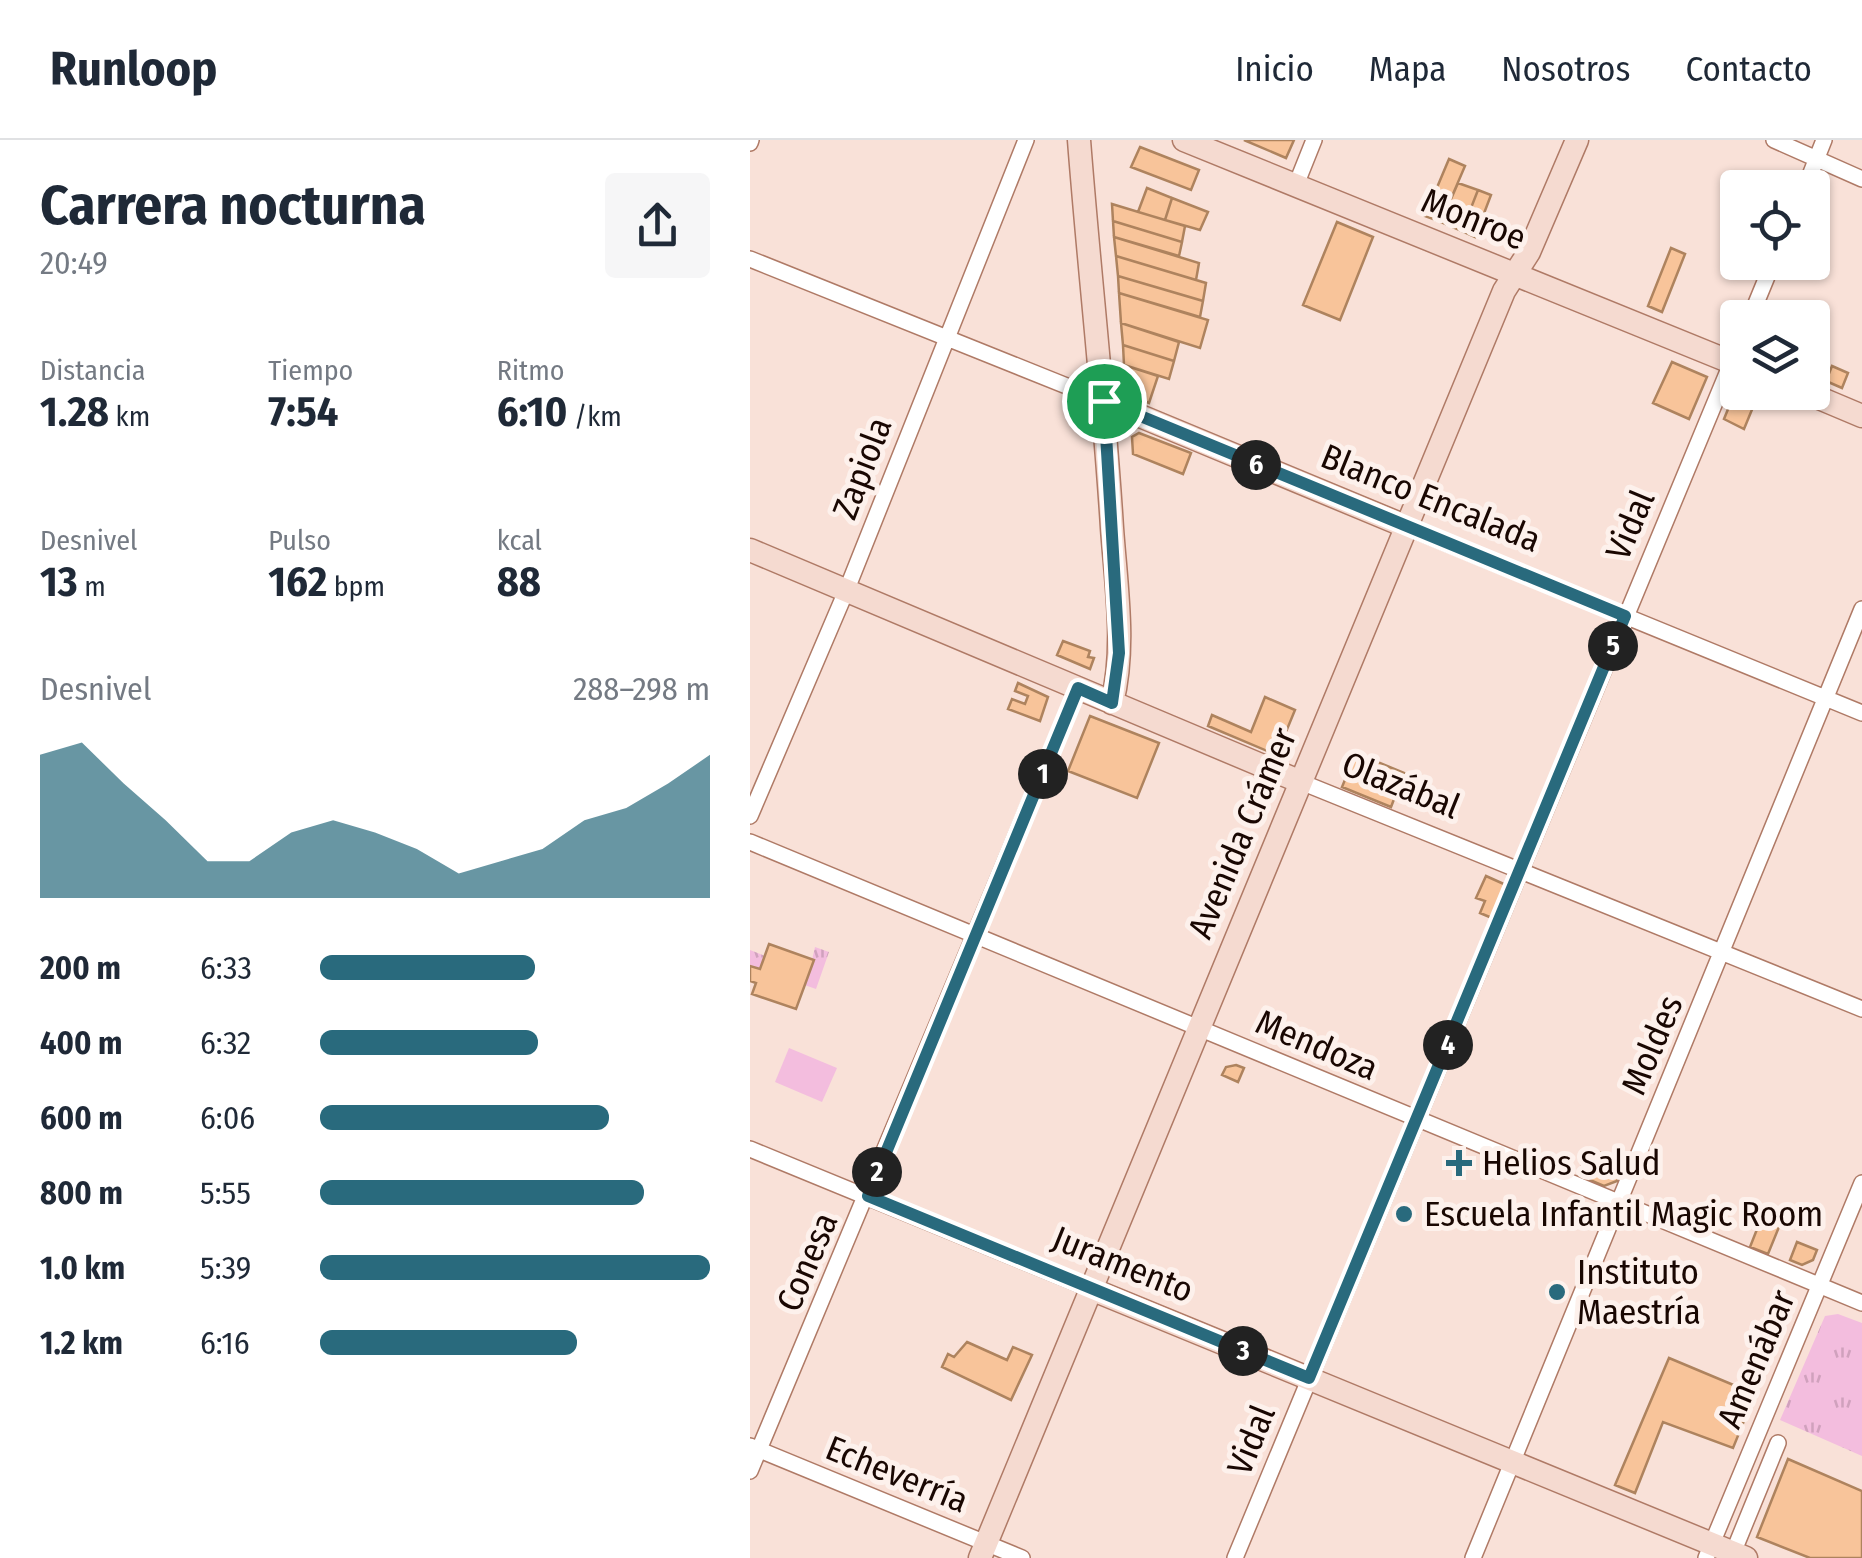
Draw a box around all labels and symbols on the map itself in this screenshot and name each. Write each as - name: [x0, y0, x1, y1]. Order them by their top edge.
- street label: Monroe: [1416, 179, 1532, 259]
- pin: [1062, 359, 1147, 444]
- street label: Zapiola: [824, 411, 900, 525]
- street label: Blanco Encalada: [1315, 435, 1547, 561]
- pin: 6: [1231, 440, 1281, 490]
- street label: Vidal: [1597, 484, 1663, 566]
- pin: 5: [1588, 621, 1638, 671]
- street label: Avenida Crámer: [1179, 721, 1305, 945]
- street label: Olazábal: [1336, 742, 1466, 828]
- pin: 1: [1018, 749, 1068, 799]
- street label: Moldes: [1612, 989, 1692, 1101]
- street label: Mendoza: [1250, 1001, 1384, 1089]
- pin: 4: [1423, 1020, 1473, 1070]
- place label: Helios Salud: [1482, 1142, 1661, 1184]
- pin: 2: [852, 1147, 902, 1197]
- marker: Helios Salud: [1446, 1150, 1472, 1176]
- place label: Escuela Infantil Magic Room: [1424, 1193, 1823, 1235]
- marker: Escuela Infantil Magic Room: [1393, 1203, 1415, 1225]
- street label: Conesa: [768, 1206, 846, 1318]
- street label: Juramento: [1046, 1217, 1200, 1311]
- place label: Instituto Maestría: [1577, 1251, 1701, 1333]
- marker: Instituto Maestría: [1546, 1281, 1568, 1303]
- street label: Amenábar: [1708, 1284, 1804, 1434]
- pin: 3: [1218, 1326, 1268, 1376]
- street label: Vidal: [1218, 1399, 1284, 1481]
- street label: Echeverría: [820, 1427, 974, 1521]

